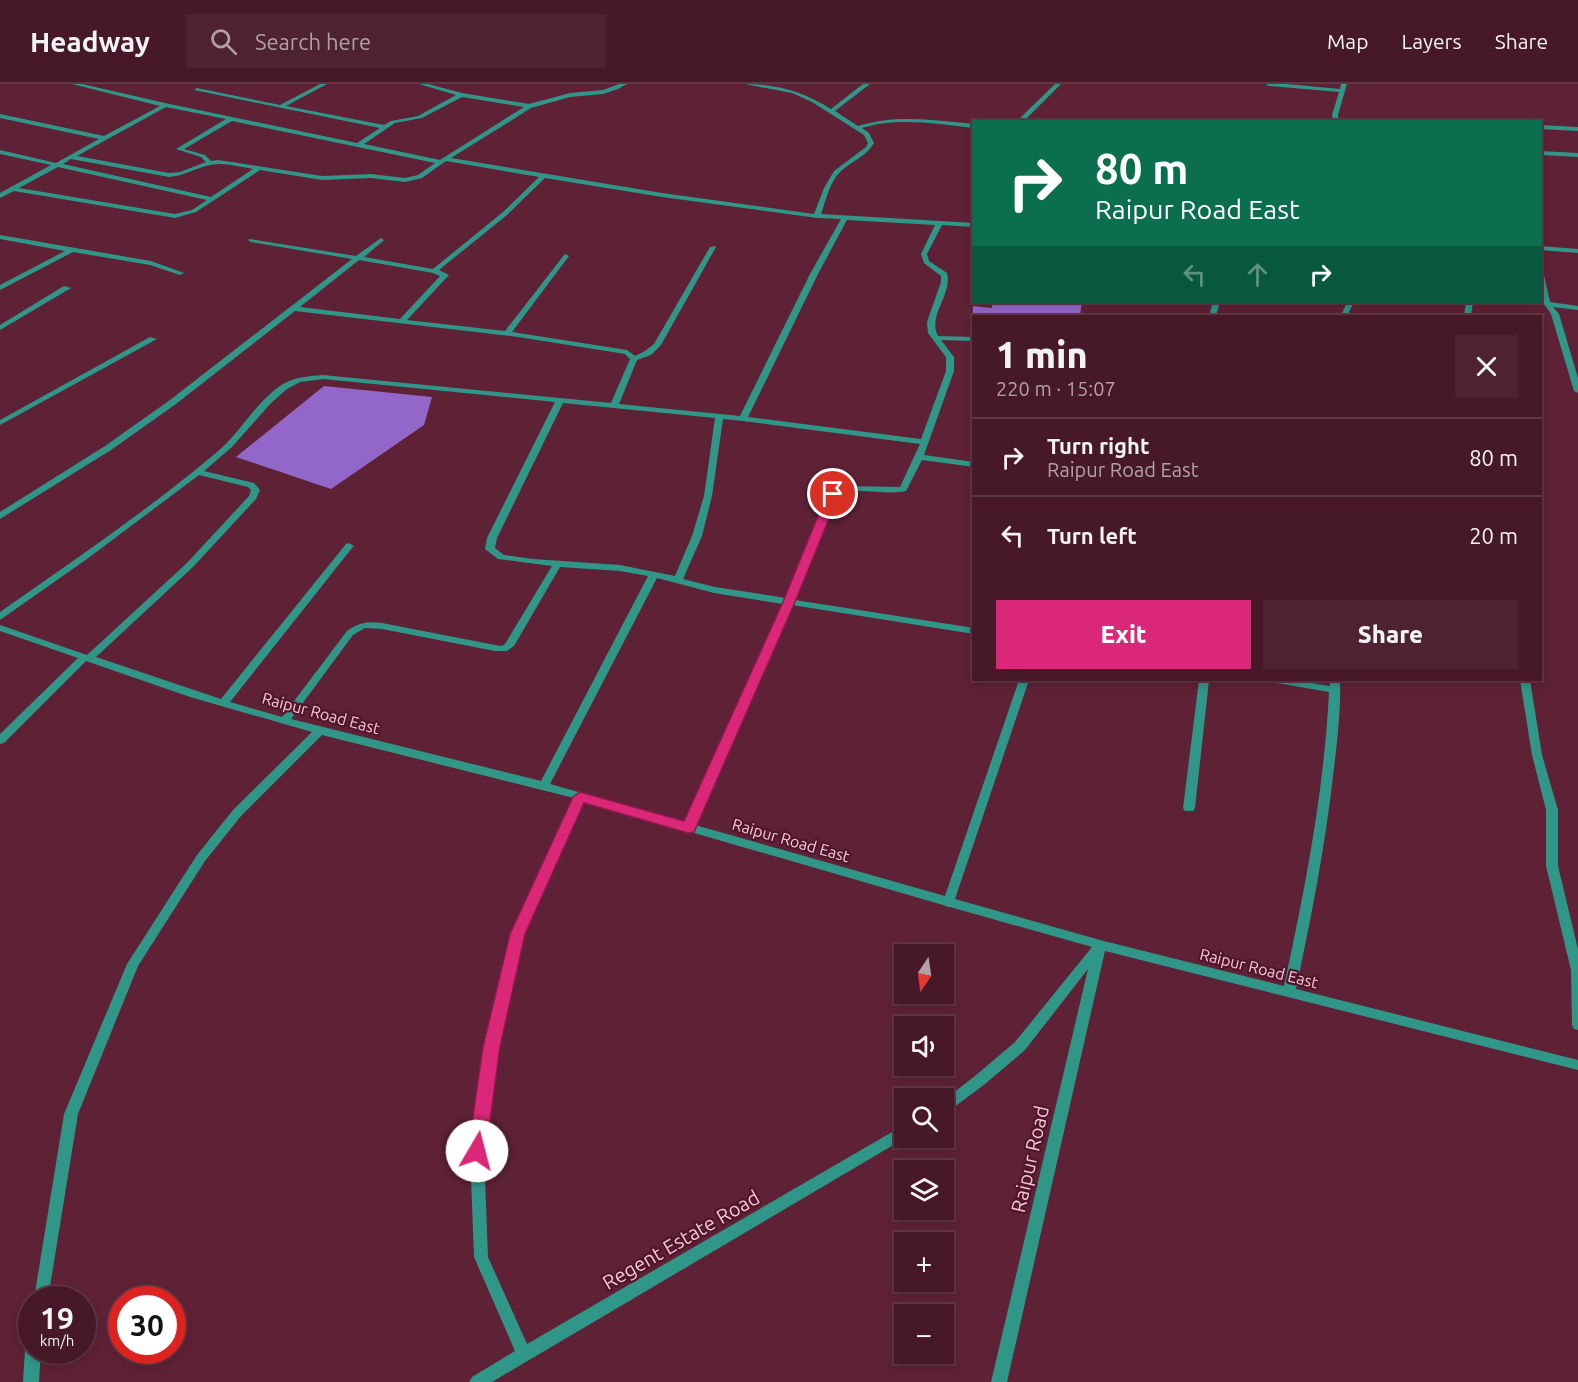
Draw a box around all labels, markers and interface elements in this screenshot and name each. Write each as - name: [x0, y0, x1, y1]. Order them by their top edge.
- search box: [186, 14, 606, 68]
- icon: search: [207, 25, 240, 58]
- text: Headway: [30, 26, 150, 57]
- text: Search here: [255, 29, 371, 54]
- text: Map: [1327, 29, 1368, 53]
- text: Layers: [1401, 29, 1462, 53]
- text: Share: [1495, 29, 1548, 53]
- icon: right: [996, 144, 1074, 222]
- text: 80 m: [1095, 145, 1189, 192]
- text: Raipur Road East: [1095, 194, 1300, 224]
- icon: left: [1178, 258, 1211, 291]
- icon: ahead: [1241, 258, 1274, 291]
- icon: right: [1304, 258, 1337, 291]
- text: 1 min: [996, 334, 1088, 375]
- button: close: [1455, 335, 1518, 398]
- text: 220 m · 15:07: [996, 377, 1116, 400]
- text: Turn right: [1047, 433, 1149, 458]
- icon: right: [996, 441, 1029, 474]
- text: 80 m: [1469, 445, 1518, 470]
- text: Raipur Road East: [1047, 458, 1199, 481]
- pin: [807, 468, 858, 519]
- icon: arrive: [816, 477, 849, 510]
- icon: left: [996, 519, 1029, 552]
- text: Turn left: [1047, 523, 1137, 548]
- text: 20 m: [1469, 523, 1518, 548]
- button: Exit: [996, 600, 1251, 669]
- button: Share: [1263, 600, 1518, 669]
- street label: Raipur Road East: [260, 689, 383, 738]
- street label: Raipur Road East: [730, 815, 852, 866]
- north arrow: [894, 944, 954, 1004]
- map controls: [894, 944, 954, 1364]
- street label: Raipur Road East: [1198, 945, 1321, 992]
- button: sound: [894, 1016, 954, 1076]
- button: search: [894, 1088, 954, 1148]
- street label: Raipur Road: [1006, 1103, 1053, 1215]
- position arrow: [445, 1119, 509, 1183]
- button: layers: [894, 1160, 954, 1220]
- street label: Regent Estate Road: [598, 1185, 763, 1294]
- button: +: [894, 1232, 954, 1292]
- speed limit sign: 30: [108, 1286, 186, 1364]
- text: 19: [40, 1301, 74, 1335]
- button: −: [894, 1304, 954, 1364]
- text: km/h: [40, 1332, 74, 1349]

